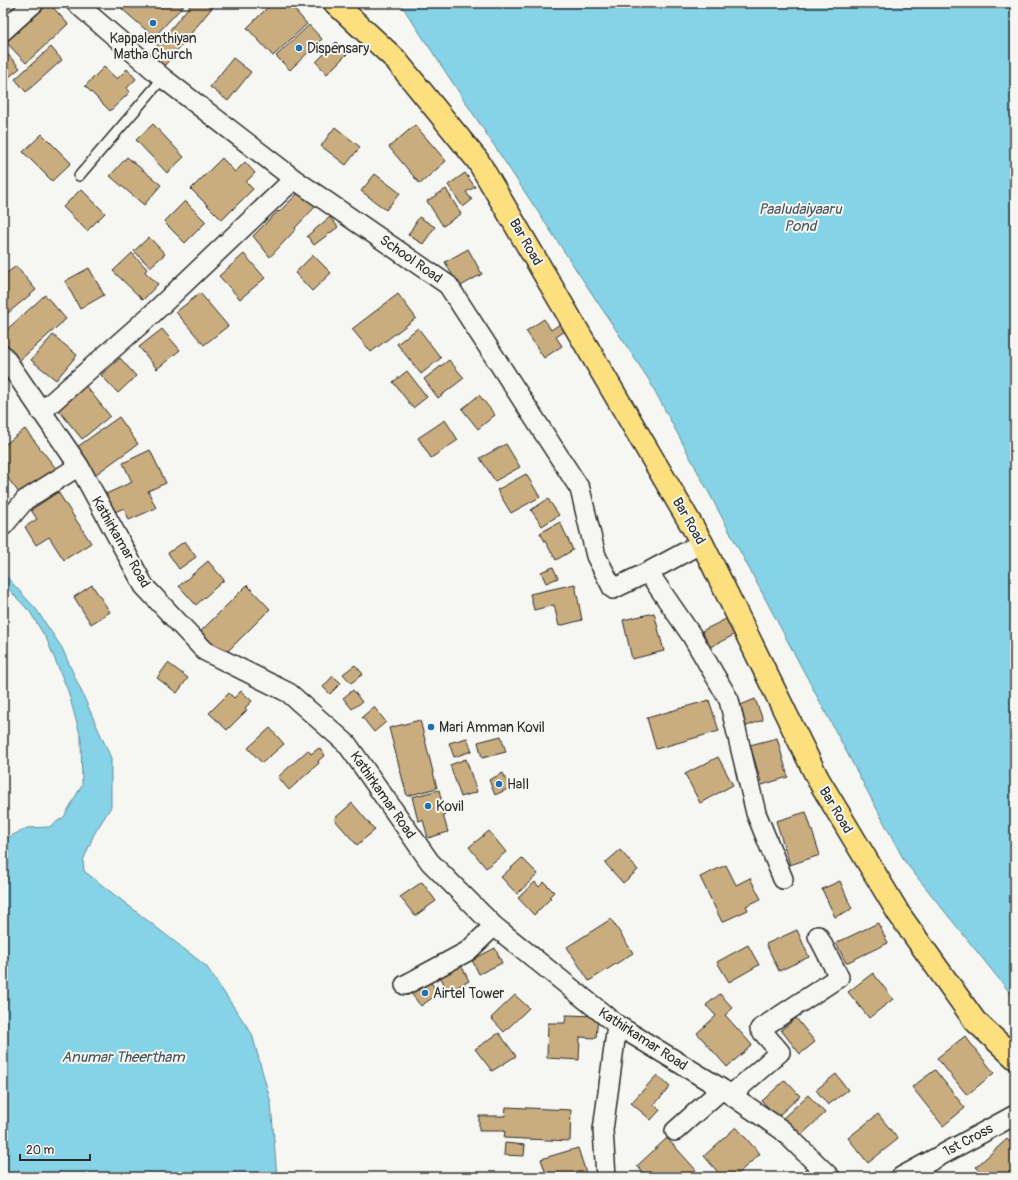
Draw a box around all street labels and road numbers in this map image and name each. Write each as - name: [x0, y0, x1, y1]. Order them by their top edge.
- street label: Bar Road: [506, 215, 546, 269]
- street label: School Road: [377, 231, 446, 287]
- street label: Kathirkamar Road: [88, 493, 154, 591]
- street label: Bar Road: [669, 494, 709, 548]
- street label: Kathirkamar Road: [347, 748, 419, 842]
- street label: Bar Road: [815, 784, 857, 837]
- street label: Kathirkamar Road: [595, 1004, 691, 1074]
- street label: 1st Cross: [940, 1120, 996, 1160]

